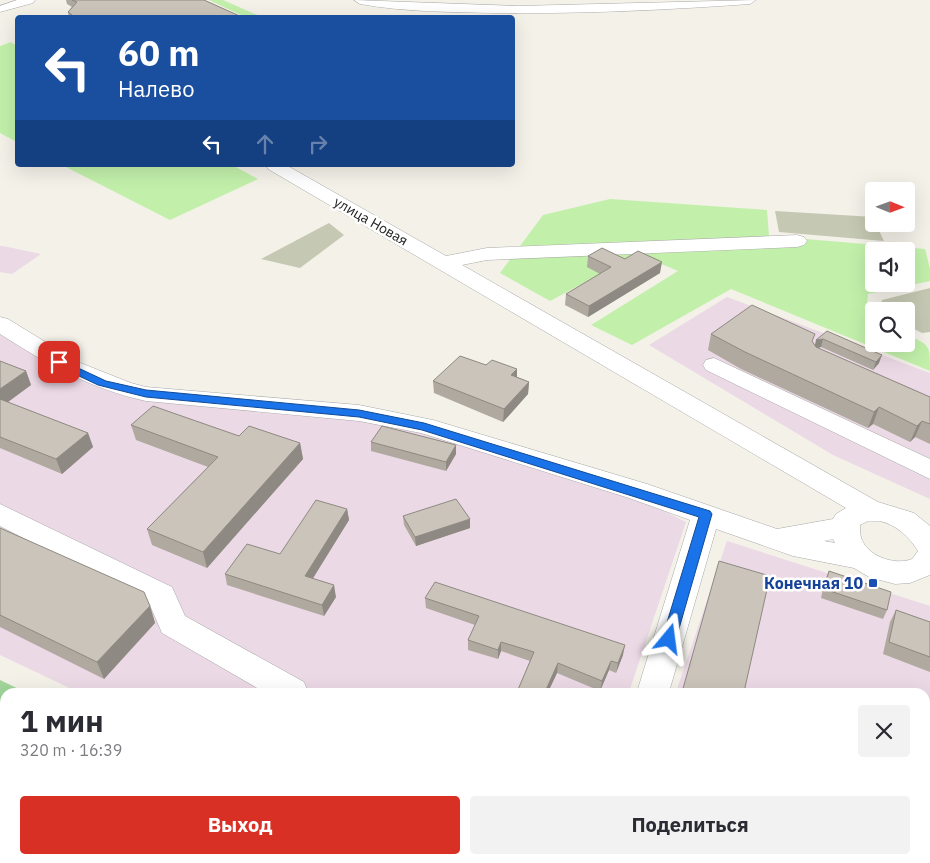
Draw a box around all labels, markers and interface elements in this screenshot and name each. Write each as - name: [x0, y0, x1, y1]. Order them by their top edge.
- text: 60 m: [118, 30, 200, 76]
- icon: left: [35, 35, 100, 100]
- text: Налево: [118, 74, 195, 103]
- icon: left: [198, 130, 226, 158]
- icon: ahead: [251, 130, 279, 158]
- icon: right: [304, 130, 332, 158]
- north arrow: [865, 182, 915, 232]
- map controls: [865, 182, 915, 352]
- street label: улица Новая: [331, 193, 411, 249]
- button: sound: [865, 242, 915, 292]
- button: search: [865, 302, 915, 352]
- pin: [38, 341, 80, 383]
- icon: arrive: [45, 348, 73, 376]
- place label: Конечная 10: [764, 573, 863, 593]
- marker: Конечная 10: [867, 577, 879, 589]
- position arrow: [642, 612, 694, 664]
- text: 1 мин: [20, 701, 104, 740]
- button: close: [858, 705, 910, 757]
- text: 320 m · 16:39: [20, 740, 122, 760]
- button: Выход: [20, 796, 460, 854]
- button: Поделиться: [470, 796, 910, 854]

